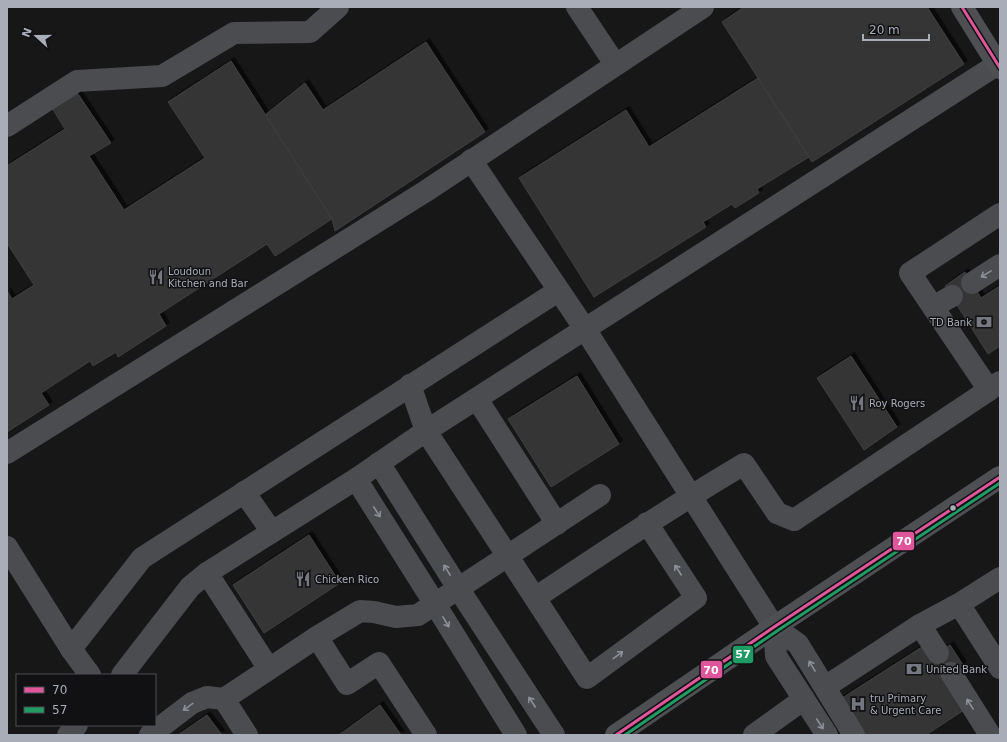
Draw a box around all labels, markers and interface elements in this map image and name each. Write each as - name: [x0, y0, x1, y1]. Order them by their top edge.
- north arrow: [16, 16, 56, 56]
- scale bar: [863, 16, 929, 42]
- text: 20 m: [869, 23, 900, 37]
- text: N: [19, 26, 35, 39]
- place label: Loudoun Kitchen and Bar: [168, 266, 249, 289]
- restaurant icon: Loudoun Kitchen and Bar: [147, 268, 165, 286]
- one-way arrow: [980, 270, 992, 278]
- bank icon: TD Bank: [975, 313, 993, 331]
- place label: TD Bank: [929, 317, 972, 328]
- restaurant icon: Roy Rogers: [848, 394, 866, 412]
- place label: Roy Rogers: [869, 398, 925, 409]
- unlabelled marker: [948, 503, 958, 513]
- one-way arrow: [373, 506, 381, 517]
- line badge: 70: [892, 531, 915, 551]
- text: 70: [896, 535, 912, 548]
- one-way arrow: [442, 564, 450, 576]
- one-way arrow: [674, 565, 682, 576]
- restaurant icon: Chicken Rico: [294, 570, 312, 588]
- place label: Chicken Rico: [315, 574, 379, 585]
- one-way arrow: [443, 616, 451, 628]
- line badge: 57: [732, 645, 754, 664]
- text: 57: [735, 648, 751, 661]
- one-way arrow: [613, 651, 624, 659]
- line badge: 70: [700, 660, 723, 679]
- one-way arrow: [807, 660, 815, 672]
- bank icon: United Bank: [905, 660, 923, 678]
- text: 70: [703, 664, 719, 677]
- place label: United Bank: [926, 664, 987, 675]
- legend: [16, 674, 156, 726]
- text: 70: [52, 683, 67, 697]
- place label: tru Primary & Urgent Care: [870, 693, 941, 716]
- hospital icon: tru Primary & Urgent Care: [849, 695, 867, 713]
- one-way arrow: [528, 697, 536, 708]
- one-way arrow: [966, 698, 974, 710]
- text: 57: [52, 703, 67, 717]
- one-way arrow: [182, 703, 193, 711]
- one-way arrow: [816, 718, 824, 729]

